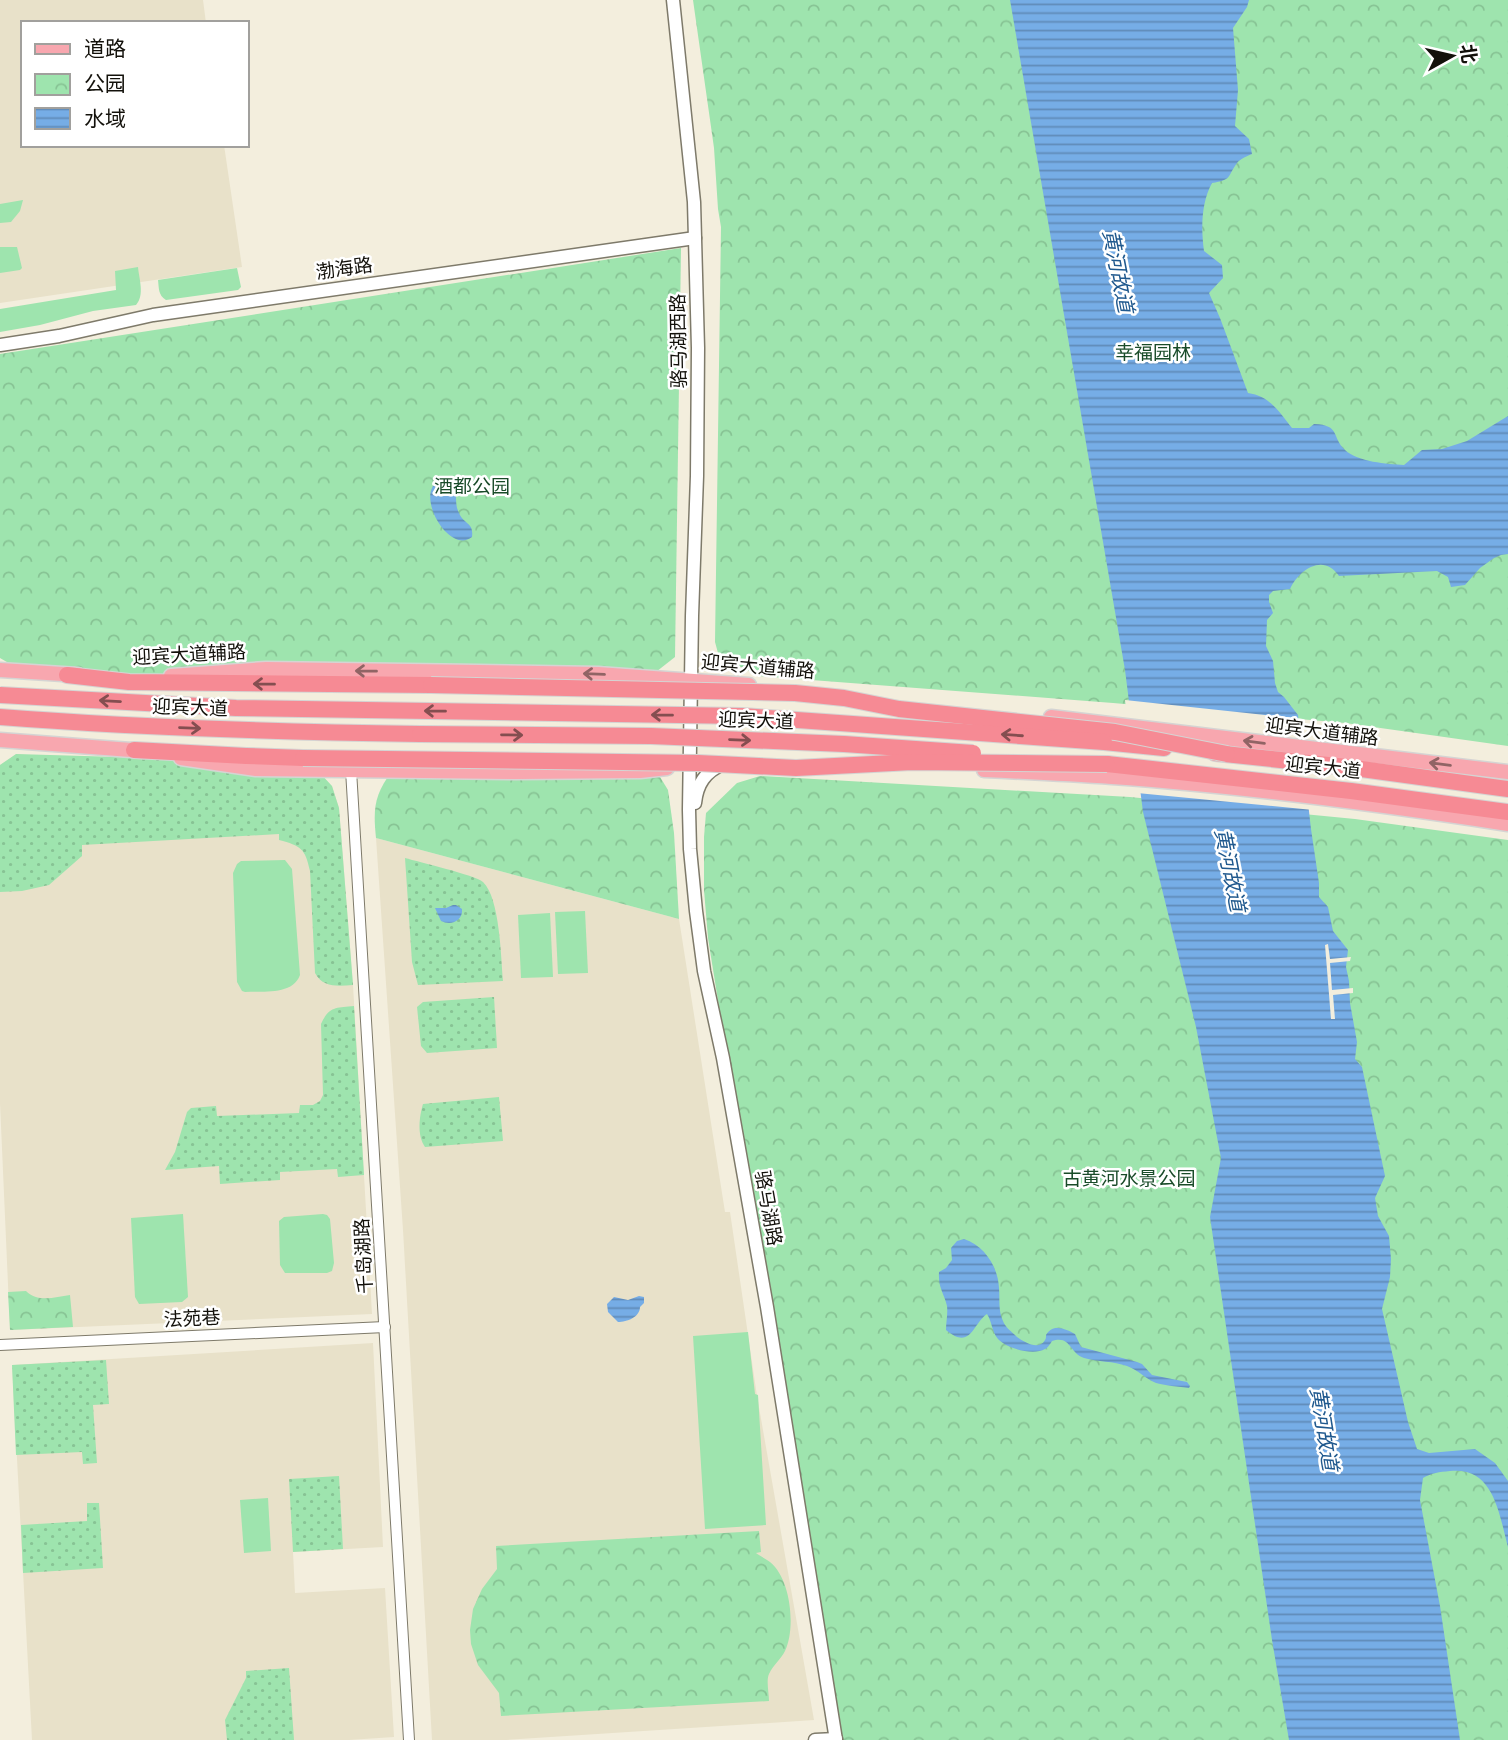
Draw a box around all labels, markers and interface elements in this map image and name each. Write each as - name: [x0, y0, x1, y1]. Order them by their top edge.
- legend: [21, 21, 248, 147]
- north arrow: [1417, 21, 1487, 91]
- text: 道路: [84, 35, 126, 60]
- text: 北: [1457, 43, 1482, 65]
- text: 公园: [84, 70, 126, 95]
- text: 水域: [84, 105, 126, 130]
- water label: 黄河故道: [1099, 227, 1140, 317]
- street label: 渤海路: [314, 252, 374, 283]
- street label: 骆马湖西路: [665, 293, 690, 389]
- park label: 幸福园林: [1115, 340, 1191, 363]
- park label: 酒都公园: [434, 474, 510, 497]
- street label: 迎宾大道辅路: [131, 639, 247, 668]
- street label: 迎宾大道辅路: [700, 649, 816, 682]
- one-way arrow: [355, 664, 378, 678]
- one-way arrow: [582, 667, 605, 680]
- one-way arrow: [253, 677, 276, 691]
- one-way arrow: [98, 694, 121, 707]
- street label: 迎宾大道: [152, 694, 228, 719]
- one-way arrow: [424, 704, 447, 718]
- street label: 迎宾大道: [718, 707, 794, 732]
- one-way arrow: [651, 708, 674, 721]
- street label: 迎宾大道辅路: [1264, 712, 1380, 749]
- one-way arrow: [179, 721, 202, 734]
- one-way arrow: [501, 728, 524, 741]
- one-way arrow: [1000, 729, 1023, 742]
- one-way arrow: [728, 734, 751, 747]
- one-way arrow: [1243, 735, 1266, 748]
- street label: 迎宾大道: [1284, 751, 1362, 782]
- one-way arrow: [1429, 758, 1452, 771]
- water label: 黄河故道: [1211, 826, 1252, 916]
- park label: 古黄河水景公园: [1062, 1166, 1196, 1189]
- street label: 骆马湖路: [752, 1168, 787, 1247]
- street label: 千岛湖路: [349, 1217, 376, 1295]
- street label: 法苑巷: [163, 1305, 221, 1330]
- water label: 黄河故道: [1307, 1385, 1345, 1475]

